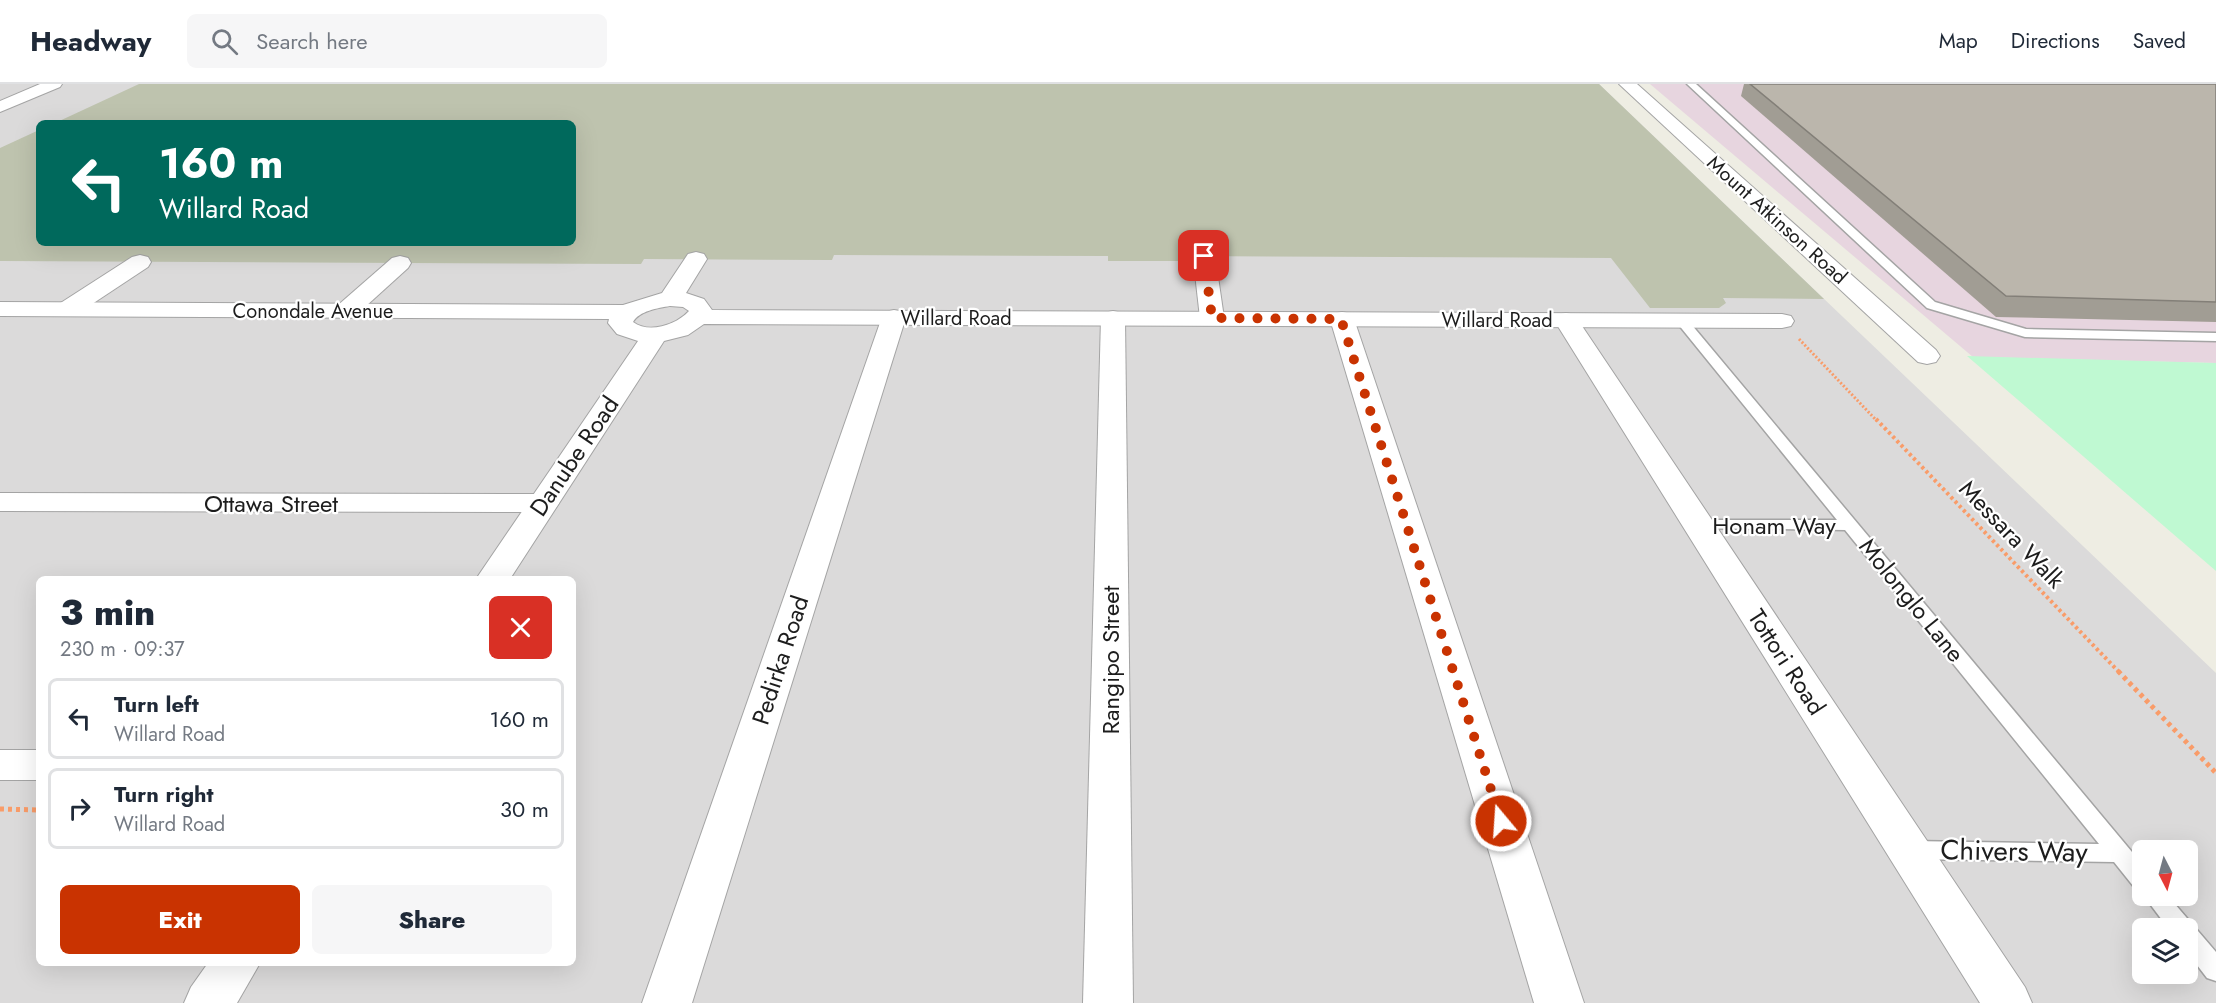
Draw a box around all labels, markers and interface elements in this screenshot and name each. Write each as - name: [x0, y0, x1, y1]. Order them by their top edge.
- search box: [187, 14, 607, 68]
- text: Headway: [30, 21, 151, 62]
- icon: search: [208, 25, 241, 58]
- text: Search here: [256, 25, 368, 57]
- text: Map: [1939, 26, 1978, 56]
- text: Directions: [2011, 26, 2100, 56]
- text: Saved: [2133, 26, 2186, 56]
- text: 160 m: [159, 133, 283, 194]
- icon: left: [60, 144, 138, 222]
- street label: Mount Atkinson Road: [1700, 149, 1854, 291]
- text: Willard Road: [159, 189, 309, 228]
- pin: [1178, 230, 1229, 281]
- icon: arrive: [1187, 239, 1220, 272]
- street label: Conondale Avenue: [233, 297, 393, 326]
- street label: Willard Road: [900, 304, 1012, 333]
- street label: Willard Road: [1441, 306, 1553, 335]
- street label: Danube Road: [521, 389, 627, 523]
- street label: Messara Walk: [1951, 472, 2073, 596]
- street label: Ottawa Street: [204, 486, 338, 521]
- street label: Honam Way: [1712, 508, 1836, 543]
- street label: Molonglo Lane: [1851, 530, 1973, 670]
- street label: Rangipo Street: [1093, 585, 1128, 734]
- text: 3 min: [60, 586, 155, 638]
- street label: Pedirka Road: [743, 591, 817, 729]
- button: close: [489, 596, 552, 659]
- street label: Tottori Road: [1740, 602, 1834, 722]
- text: 230 m · 09:37: [60, 635, 185, 664]
- text: Turn left: [114, 688, 199, 720]
- icon: left: [63, 702, 96, 735]
- text: 160 m: [489, 703, 549, 735]
- text: Willard Road: [114, 720, 225, 749]
- text: Turn right: [114, 778, 214, 810]
- position arrow: [1469, 789, 1533, 853]
- icon: right: [63, 792, 96, 825]
- text: 30 m: [500, 793, 549, 825]
- text: Willard Road: [114, 810, 225, 839]
- street label: Chivers Way: [1940, 829, 2089, 873]
- north arrow: [2132, 840, 2198, 906]
- map controls: [2132, 840, 2198, 984]
- button: Exit: [60, 885, 300, 954]
- button: Share: [312, 885, 552, 954]
- button: layers: [2132, 918, 2198, 984]

